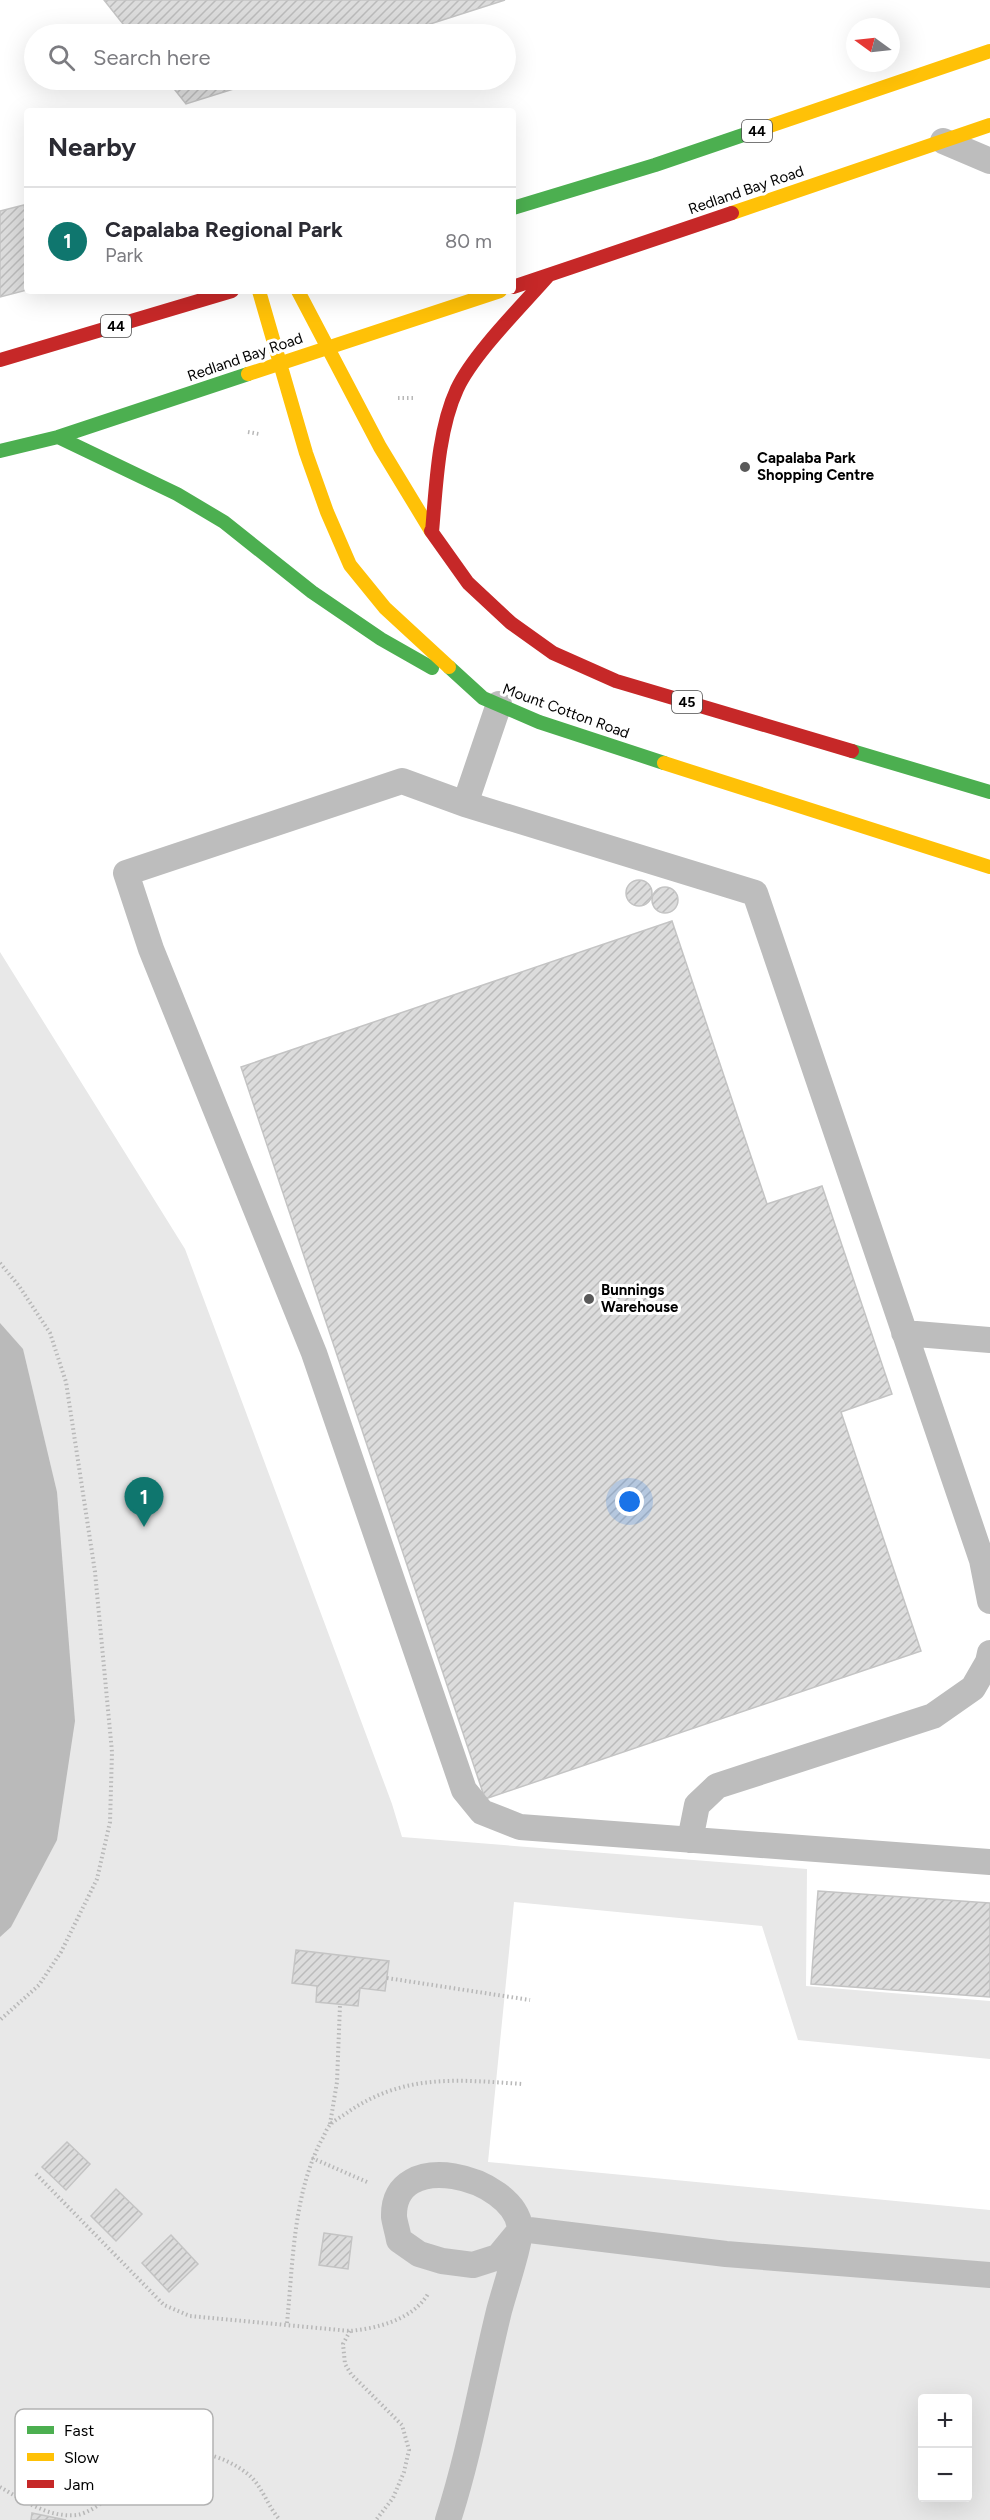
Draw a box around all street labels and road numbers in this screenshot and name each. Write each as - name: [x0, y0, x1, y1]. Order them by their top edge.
- road number: 44: [742, 120, 772, 142]
- street label: Redland Bay Road: [686, 162, 806, 218]
- road number: 44: [101, 315, 131, 337]
- street label: Redland Bay Road: [185, 329, 305, 385]
- street label: Mount Cotton Road: [500, 680, 632, 742]
- road number: 45: [672, 691, 702, 713]

